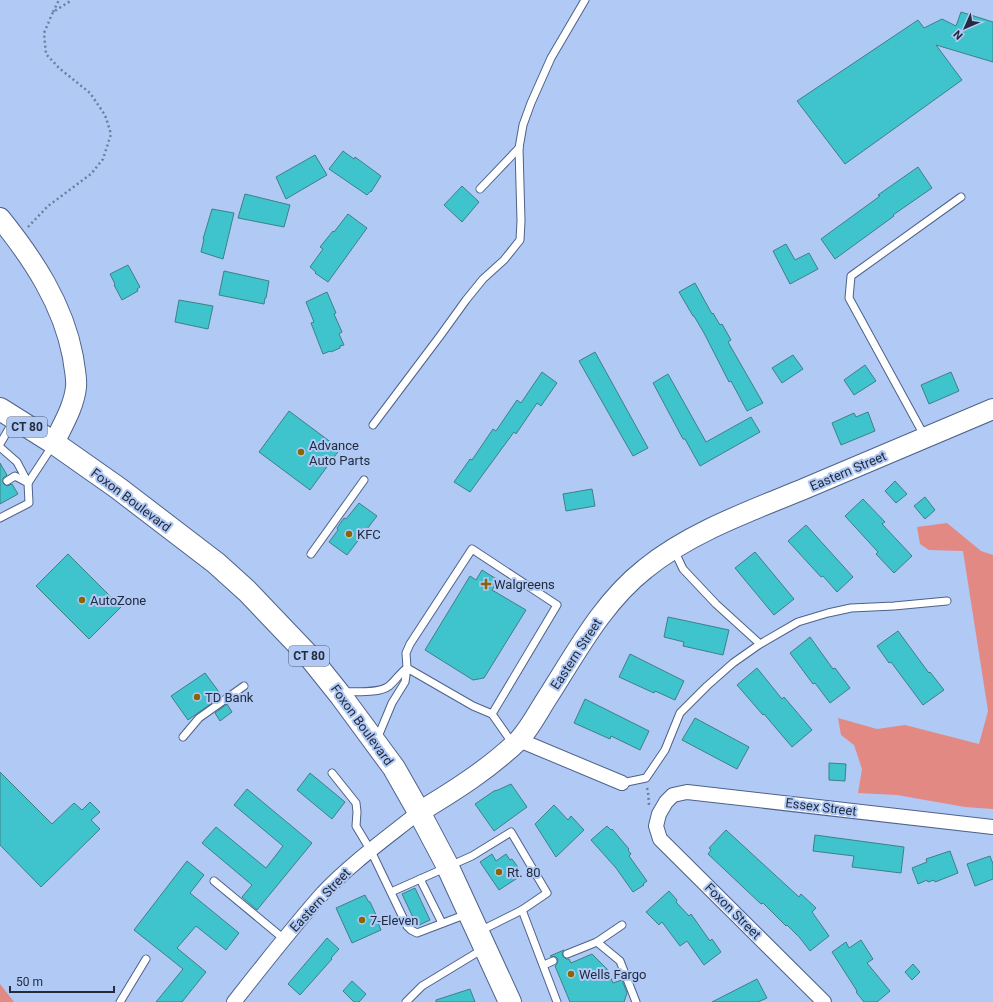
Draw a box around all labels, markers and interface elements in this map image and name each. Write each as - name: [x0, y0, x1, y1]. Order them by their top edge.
- north arrow: [945, 8, 985, 48]
- text: N: [951, 27, 966, 42]
- road number: CT 80: [7, 417, 47, 437]
- place label: Advance Auto Parts: [309, 438, 371, 468]
- marker: Advance Auto Parts: [296, 447, 306, 457]
- street label: Eastern Street: [808, 448, 888, 494]
- street label: Foxon Boulevard: [88, 465, 174, 535]
- place label: KFC: [357, 527, 381, 542]
- marker: KFC: [344, 529, 354, 539]
- place label: Walgreens: [494, 577, 555, 592]
- marker: Walgreens: [481, 579, 491, 589]
- place label: AutoZone: [90, 593, 146, 608]
- marker: AutoZone: [77, 595, 87, 605]
- street label: Eastern Street: [548, 616, 604, 692]
- road number: CT 80: [289, 646, 329, 666]
- street label: Foxon Boulevard: [328, 682, 396, 768]
- place label: TD Bank: [205, 690, 254, 705]
- marker: TD Bank: [192, 692, 202, 702]
- street label: Essex Street: [785, 795, 857, 819]
- street label: Eastern Street: [287, 865, 353, 935]
- place label: Rt. 80: [507, 865, 541, 880]
- marker: Rt. 80: [494, 867, 504, 877]
- street label: Foxon Street: [702, 880, 764, 942]
- place label: 7-Eleven: [370, 913, 419, 928]
- marker: 7-Eleven: [357, 915, 367, 925]
- place label: Wells Fargo: [579, 967, 647, 982]
- scale bar: [10, 968, 114, 994]
- marker: Wells Fargo: [566, 969, 576, 979]
- text: 50 m: [16, 975, 43, 989]

